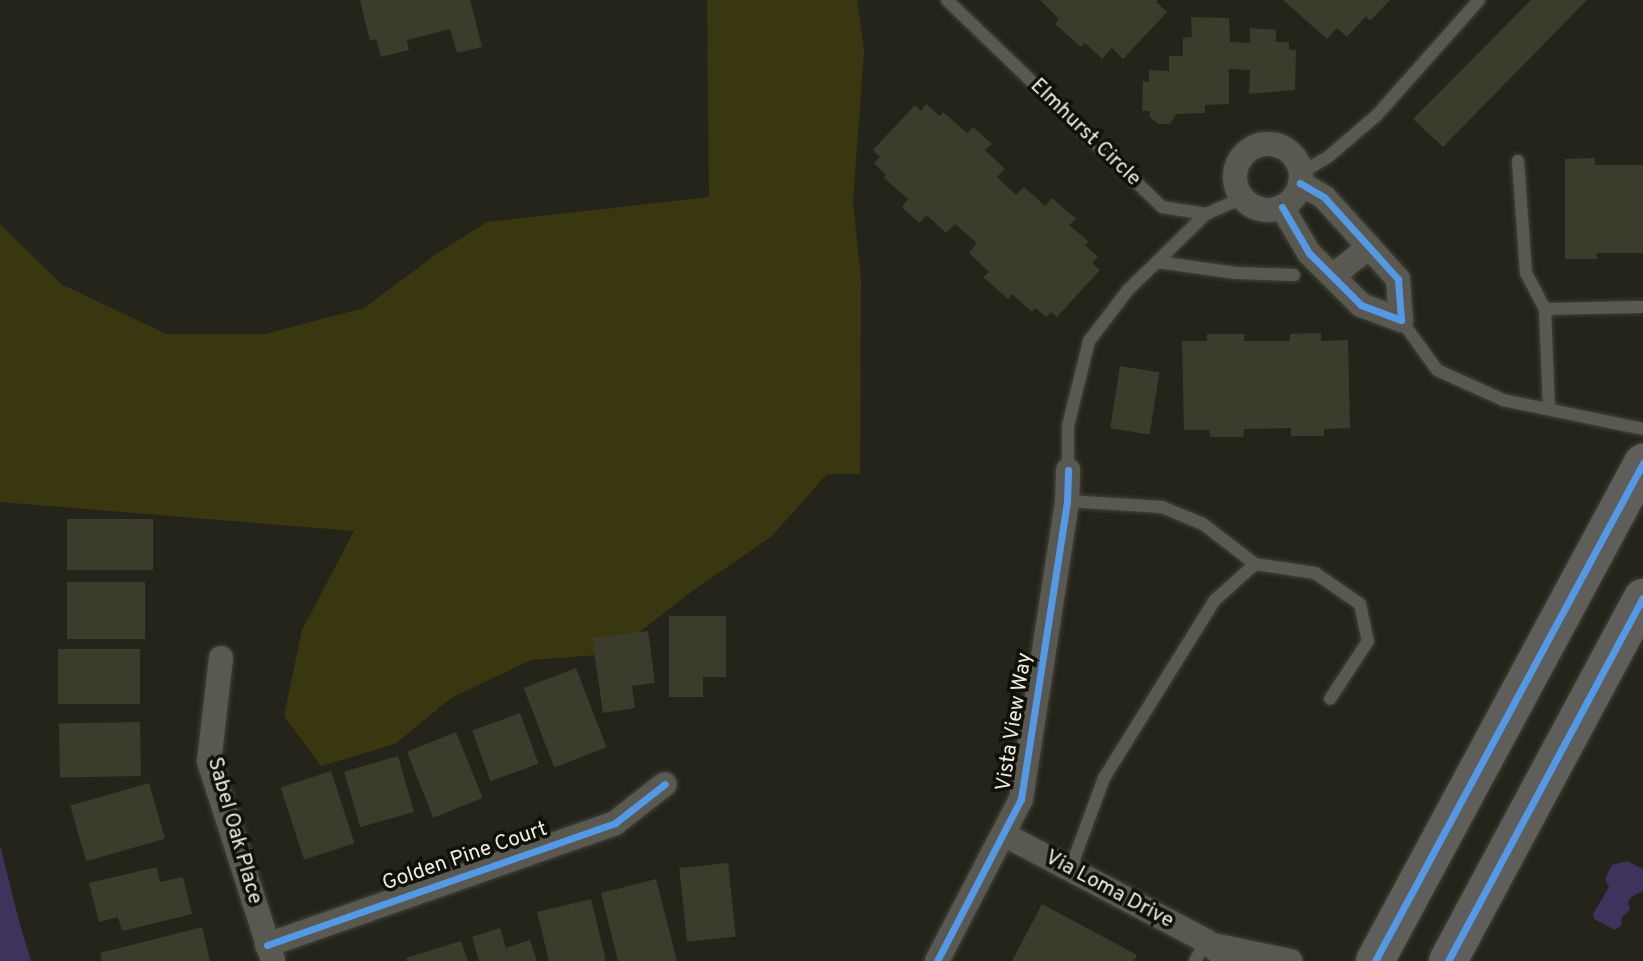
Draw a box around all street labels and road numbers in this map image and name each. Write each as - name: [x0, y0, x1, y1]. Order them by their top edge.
- street label: Elmhurst Circle: [1024, 74, 1146, 192]
- street label: Vista View Way: [991, 650, 1039, 794]
- street label: Sabel Oak Place: [201, 755, 267, 907]
- street label: Golden Pine Court: [379, 817, 551, 897]
- street label: Via Loma Drive: [1040, 846, 1178, 934]

